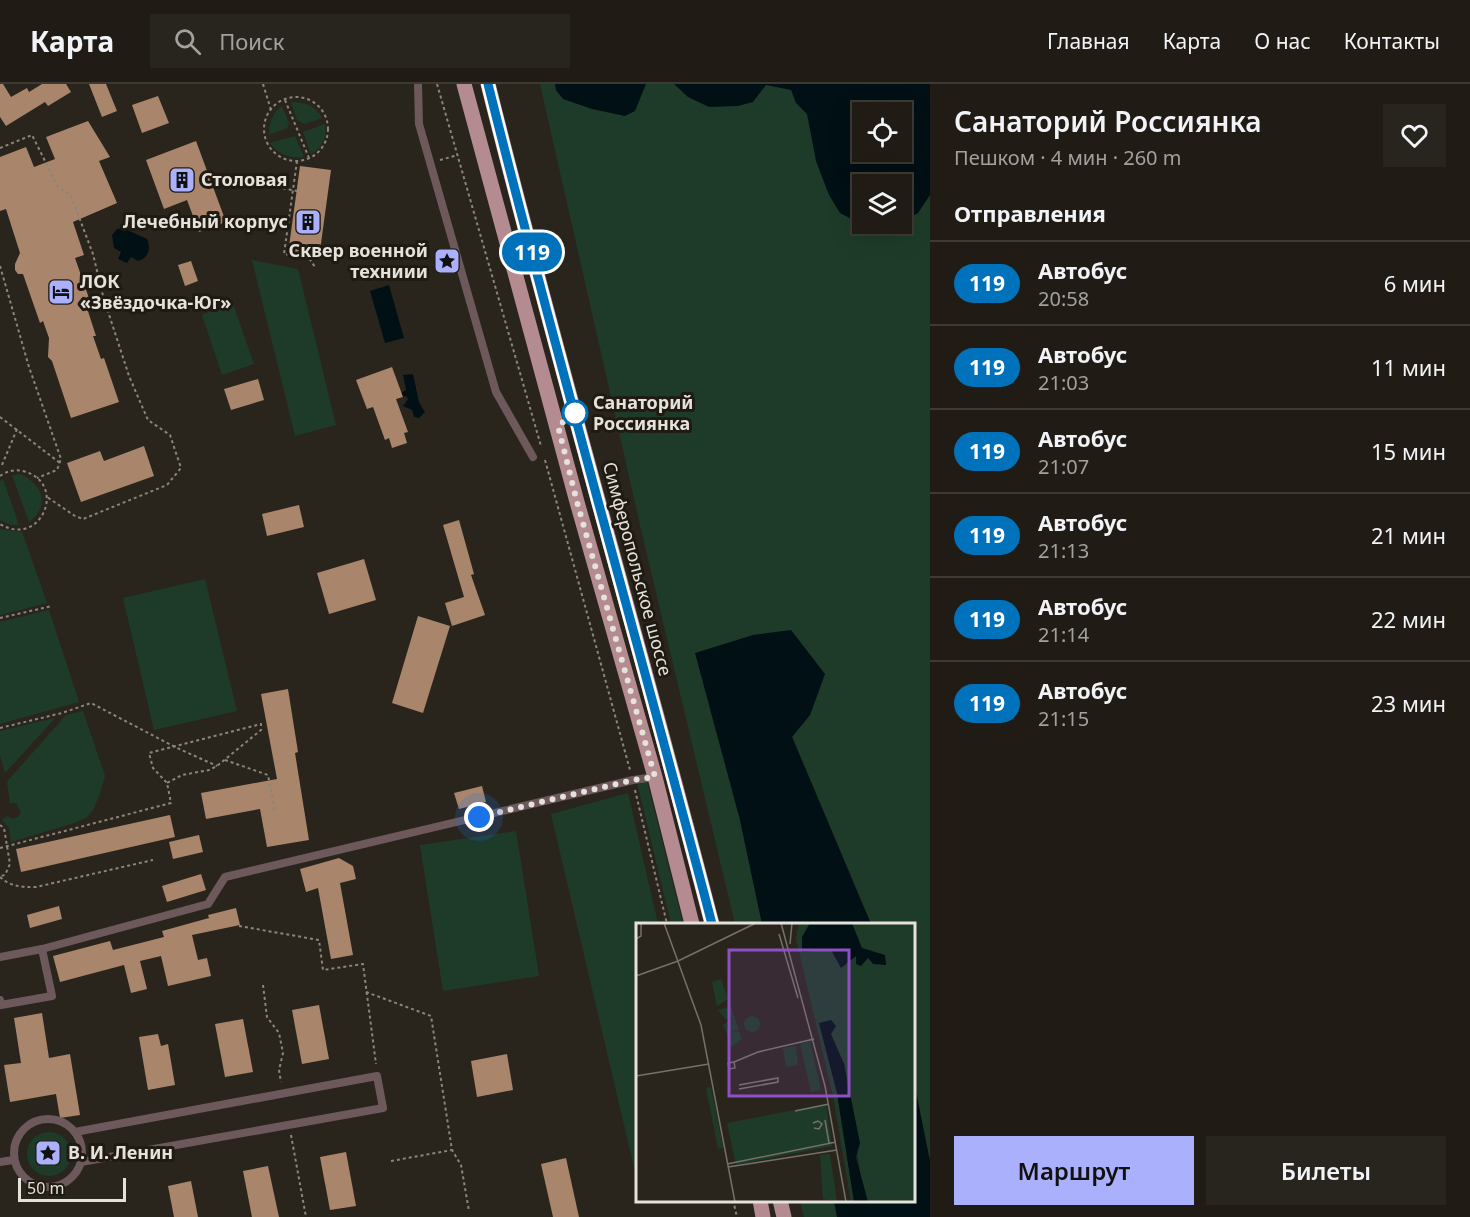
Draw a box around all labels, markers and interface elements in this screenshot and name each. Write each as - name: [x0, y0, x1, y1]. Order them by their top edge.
- search box: [150, 14, 570, 68]
- text: Карта: [30, 22, 114, 60]
- icon: search: [171, 25, 204, 58]
- text: Поиск: [219, 26, 285, 56]
- text: Главная: [1047, 27, 1130, 55]
- text: Карта: [1163, 27, 1221, 55]
- text: О нас: [1254, 27, 1311, 55]
- text: Контакты: [1344, 27, 1440, 55]
- map controls: [852, 102, 912, 234]
- button: locate: [852, 102, 912, 162]
- text: Санаторий Россиянка: [954, 102, 1262, 140]
- button: heart: [1383, 104, 1446, 167]
- text: Пешком · 4 мин · 260 m: [954, 144, 1181, 171]
- building icon: Столовая: [167, 165, 197, 195]
- place label: Столовая: [201, 167, 287, 191]
- button: layers: [852, 174, 912, 234]
- text: Отправления: [954, 198, 1106, 228]
- building icon: Лечебный корпус: [293, 207, 323, 237]
- place label: Лечебный корпус: [123, 209, 288, 233]
- line badge: 119: [498, 232, 566, 272]
- place label: Сквер военной техниии: [289, 238, 428, 283]
- text: 119: [514, 238, 550, 266]
- place icon: Сквер военной техниии: [432, 246, 462, 276]
- text: Автобус: [1038, 255, 1127, 285]
- text: 6 мин: [1384, 268, 1446, 298]
- place label: ЛОК «Звёздочка-Юг»: [80, 269, 231, 314]
- text: 119: [969, 269, 1005, 297]
- hotel icon: ЛОК «Звёздочка-Юг»: [46, 277, 76, 307]
- text: 20:58: [1038, 285, 1089, 312]
- text: Автобус: [1038, 339, 1127, 369]
- text: 11 мин: [1371, 352, 1446, 382]
- text: 119: [969, 353, 1005, 381]
- text: 21:03: [1038, 369, 1089, 396]
- place label: Санаторий Россиянка: [593, 390, 693, 435]
- marker: Санаторий Россиянка: [562, 400, 588, 426]
- text: Автобус: [1038, 423, 1127, 453]
- text: 15 мин: [1371, 436, 1446, 466]
- text: 119: [969, 437, 1005, 465]
- text: 21:07: [1038, 453, 1089, 480]
- street label: Симферопольское шоссе: [598, 459, 678, 679]
- text: Автобус: [1038, 507, 1127, 537]
- text: 21 мин: [1371, 520, 1446, 550]
- text: 119: [969, 521, 1005, 549]
- text: 21:13: [1038, 537, 1089, 564]
- text: Автобус: [1038, 591, 1127, 621]
- text: 22 мин: [1371, 604, 1446, 634]
- text: 119: [969, 605, 1005, 633]
- text: 21:14: [1038, 621, 1089, 648]
- text: Автобус: [1038, 675, 1127, 705]
- text: 23 мин: [1371, 688, 1446, 718]
- text: 119: [969, 689, 1005, 717]
- text: 21:15: [1038, 705, 1089, 732]
- your location: [464, 802, 494, 832]
- inset map: [636, 923, 915, 1202]
- button: Маршрут: [954, 1136, 1194, 1205]
- button: Билеты: [1206, 1136, 1446, 1205]
- place icon: В. И. Ленин: [33, 1138, 63, 1168]
- place label: В. И. Ленин: [68, 1140, 173, 1164]
- scale bar: [18, 1175, 126, 1202]
- text: 50 m: [27, 1177, 64, 1199]

